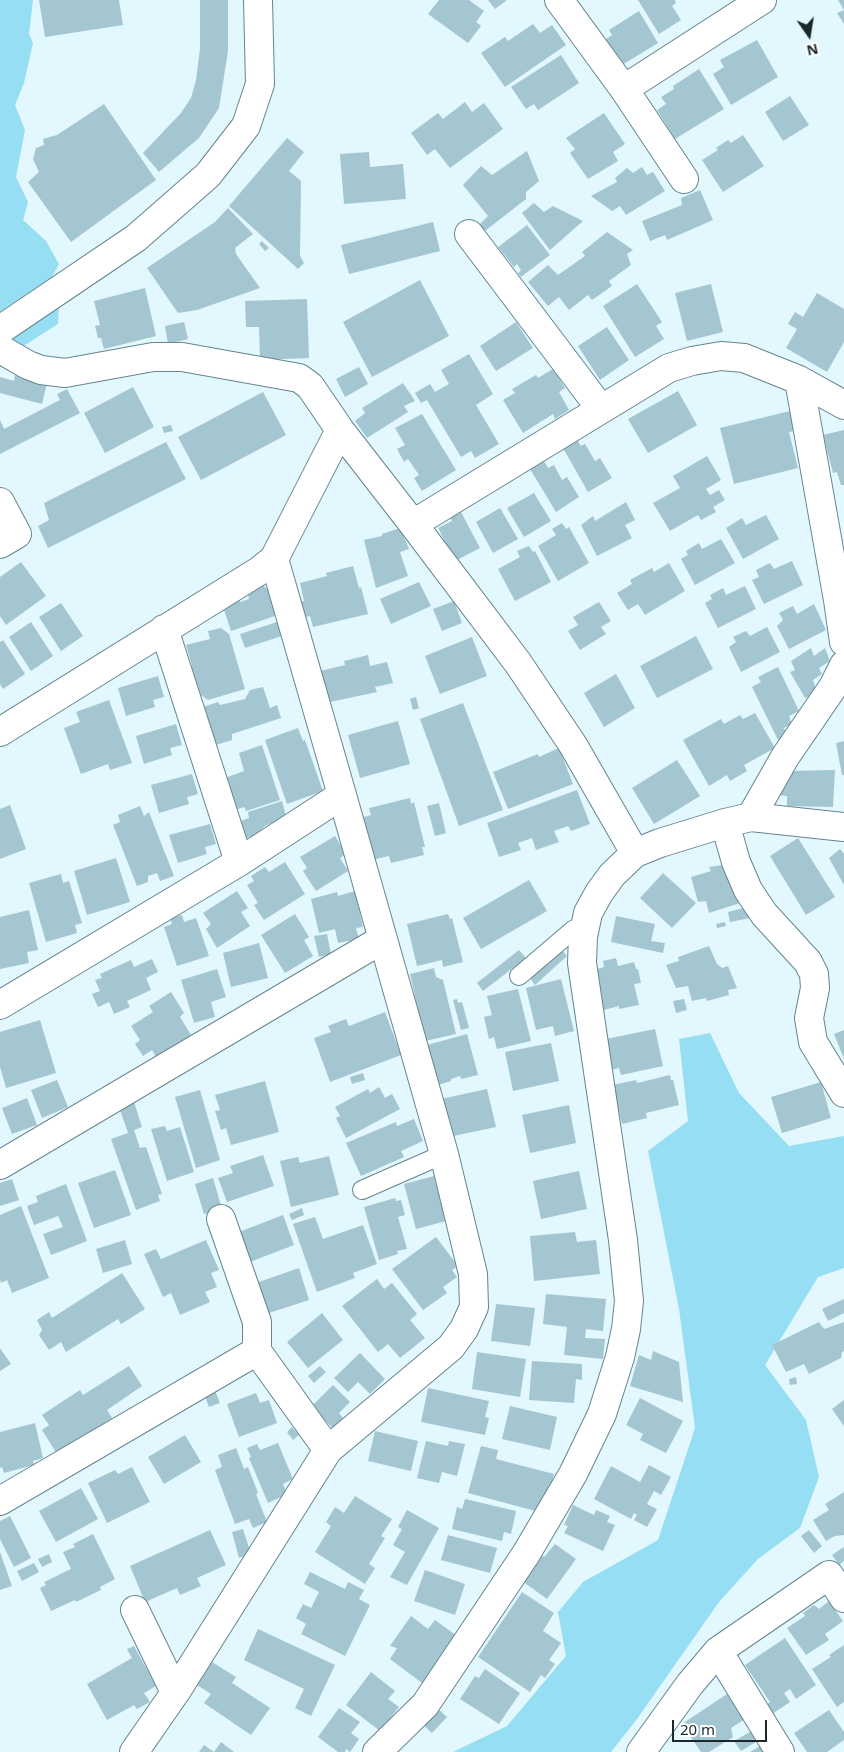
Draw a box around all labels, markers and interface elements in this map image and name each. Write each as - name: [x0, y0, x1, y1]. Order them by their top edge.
- north arrow: [784, 10, 834, 60]
- text: N: [805, 40, 820, 61]
- scale bar: [674, 1710, 769, 1742]
- text: 20 m: [680, 1719, 715, 1739]

